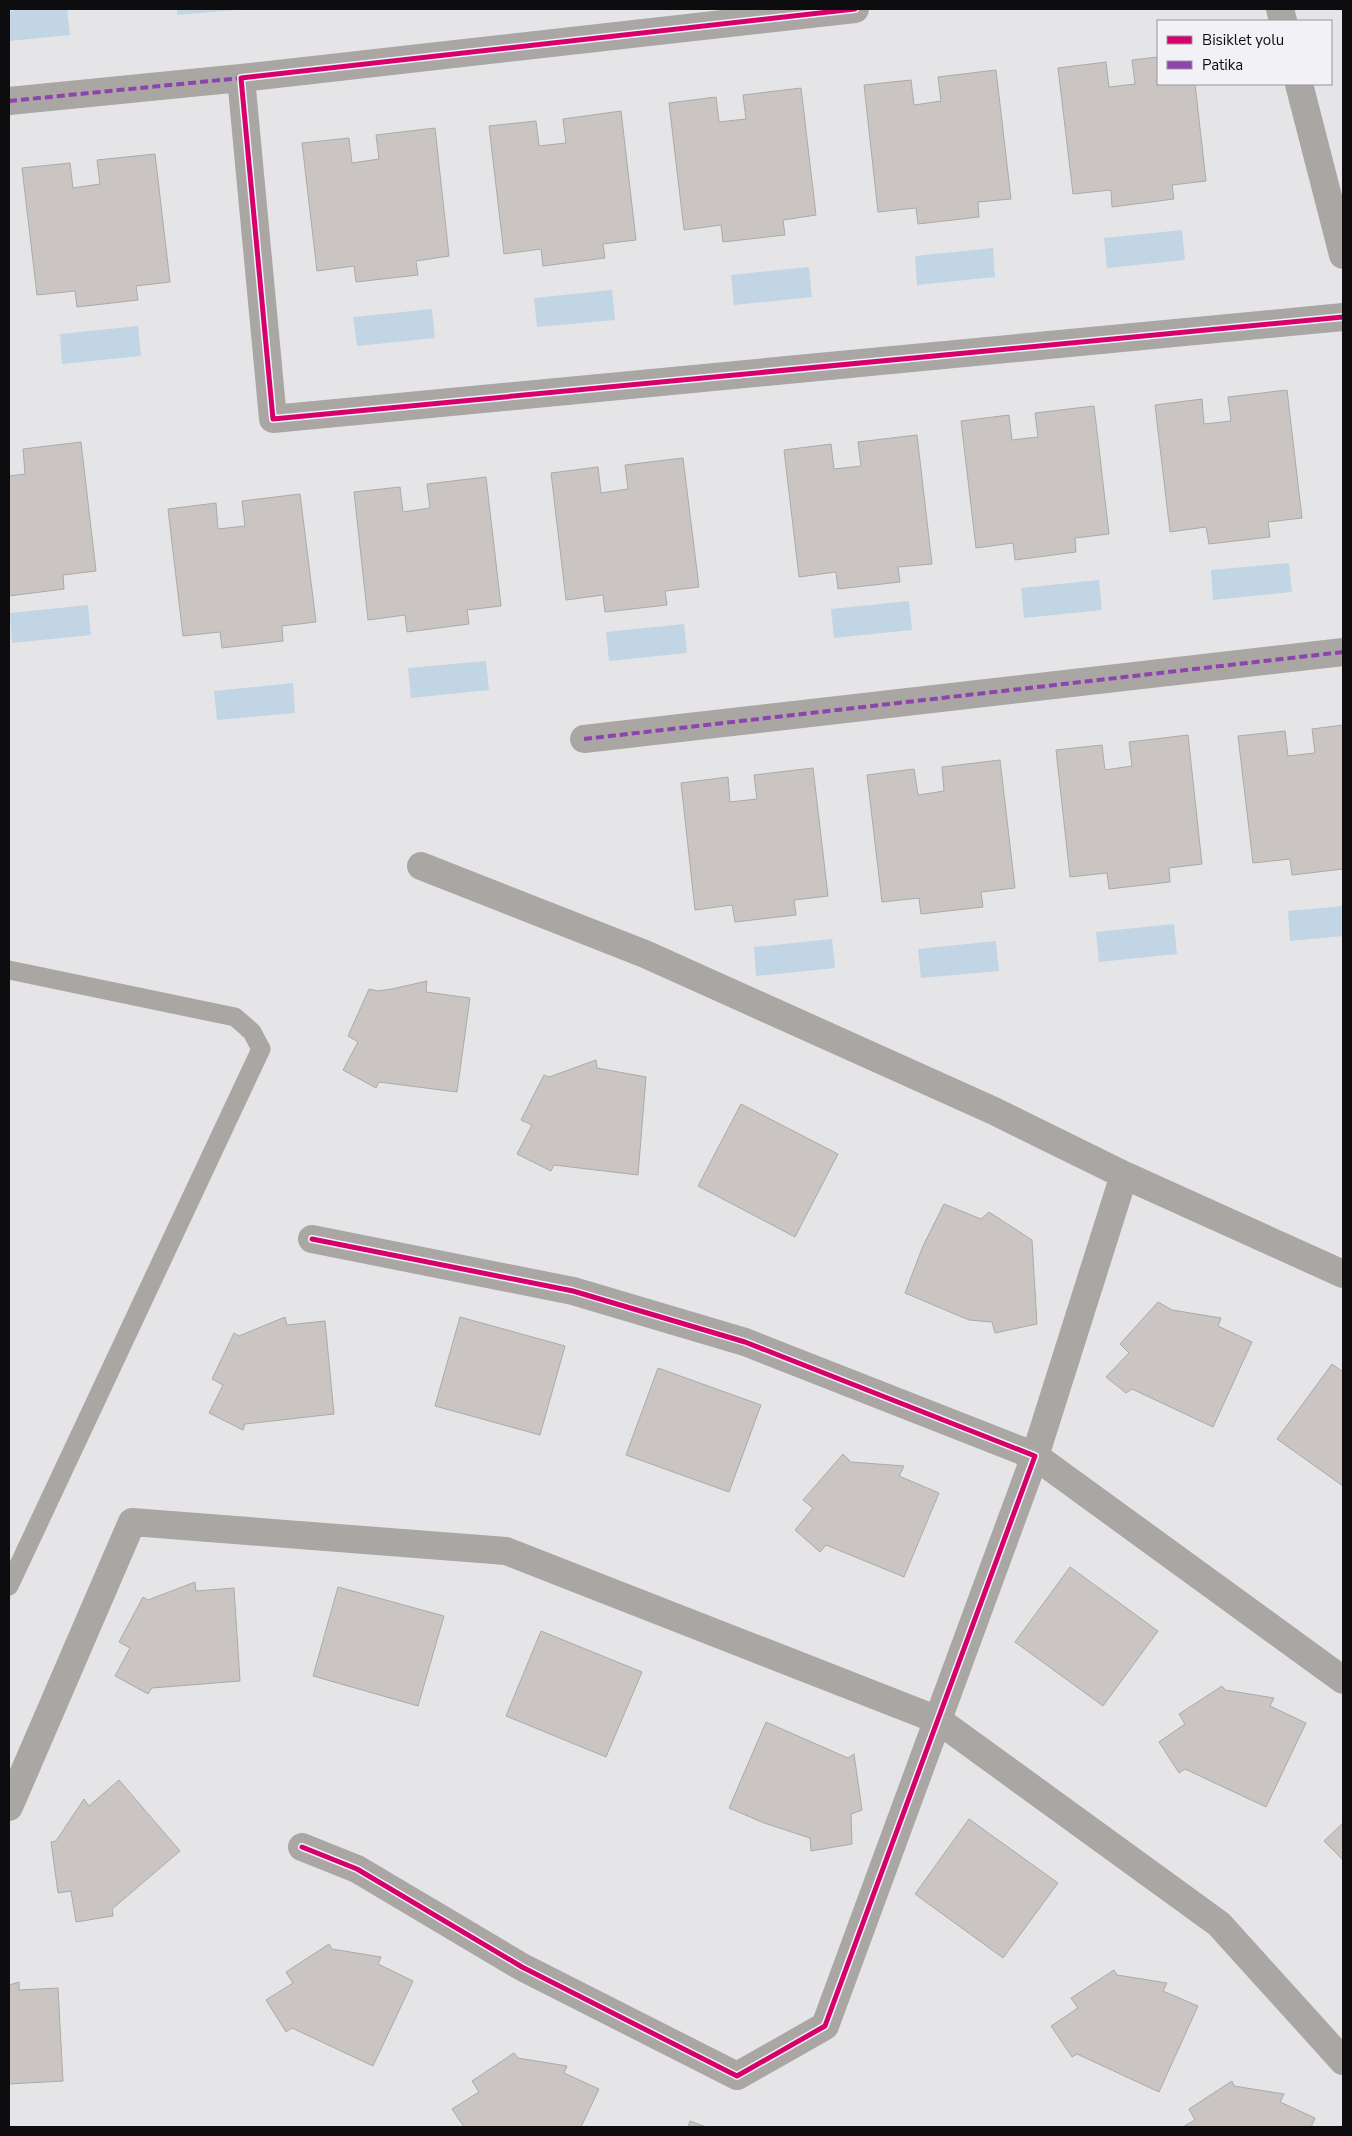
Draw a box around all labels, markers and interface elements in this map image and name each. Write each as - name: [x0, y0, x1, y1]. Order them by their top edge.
- legend: [1157, 20, 1332, 85]
- text: Bisiklet yolu: [1202, 30, 1284, 50]
- text: Patika: [1202, 55, 1243, 75]

